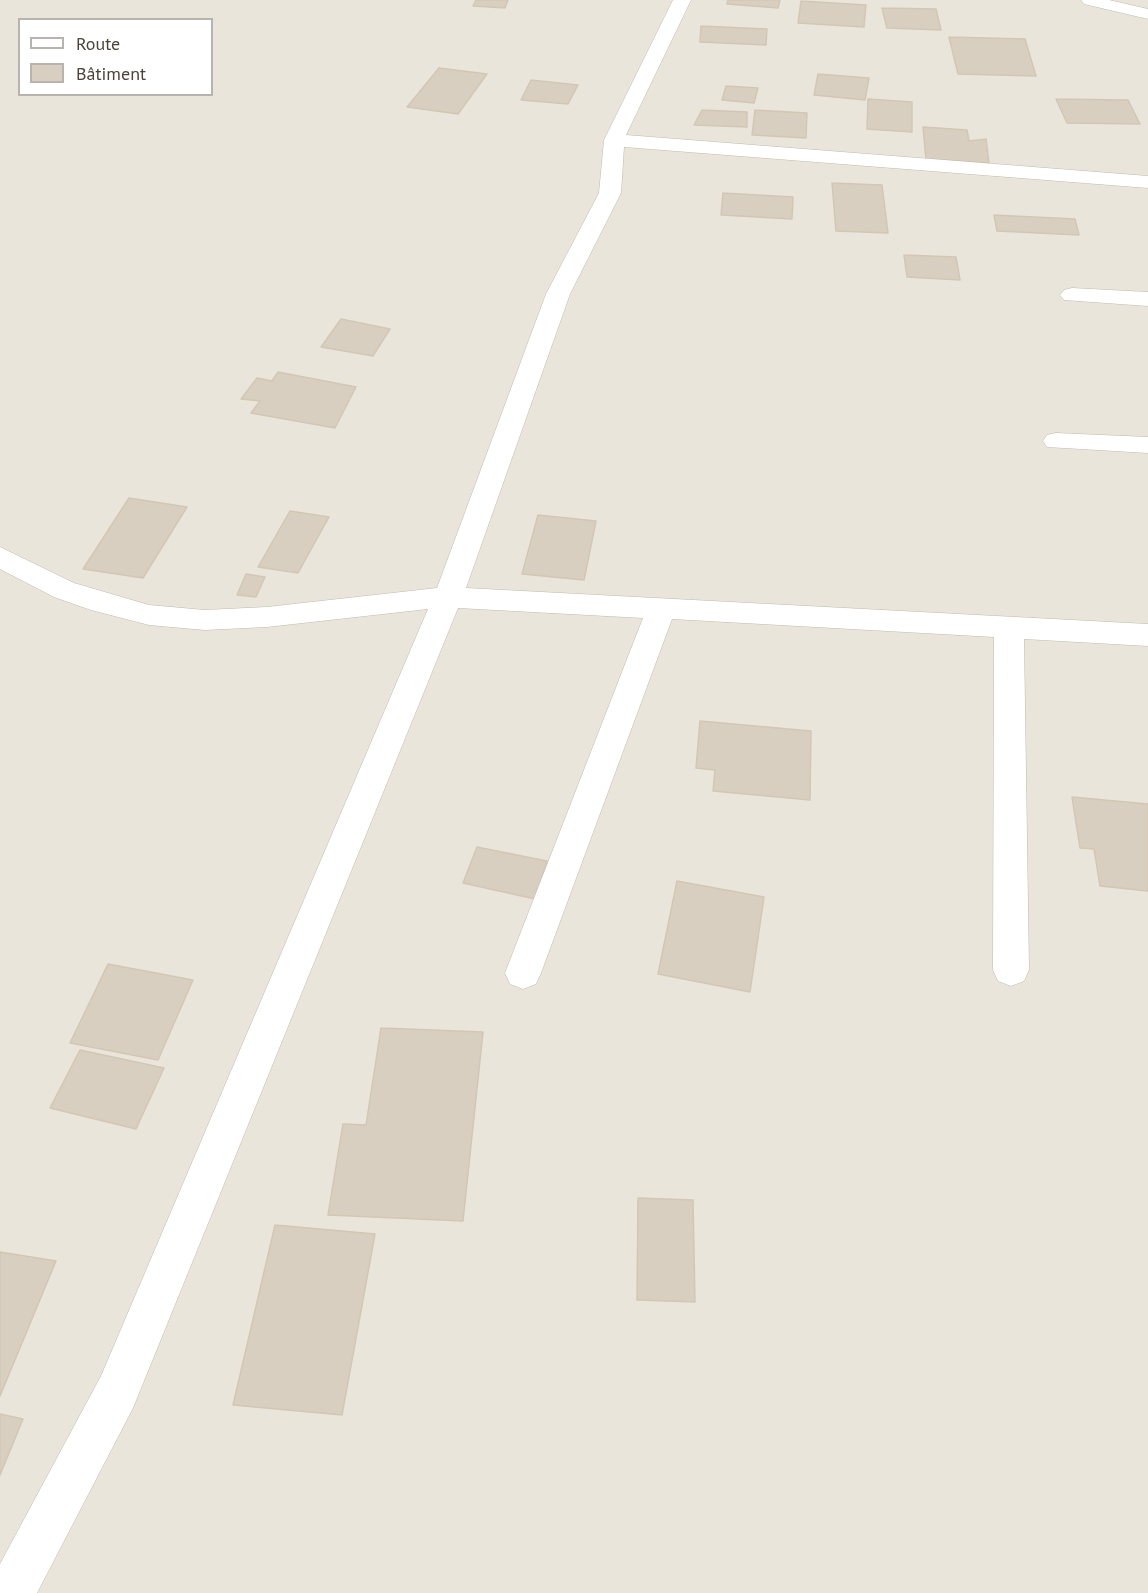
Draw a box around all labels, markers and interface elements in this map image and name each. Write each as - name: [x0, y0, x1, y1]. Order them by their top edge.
- legend: [18, 18, 213, 96]
- text: Route: [76, 32, 120, 55]
- text: Bâtiment: [76, 62, 146, 85]

